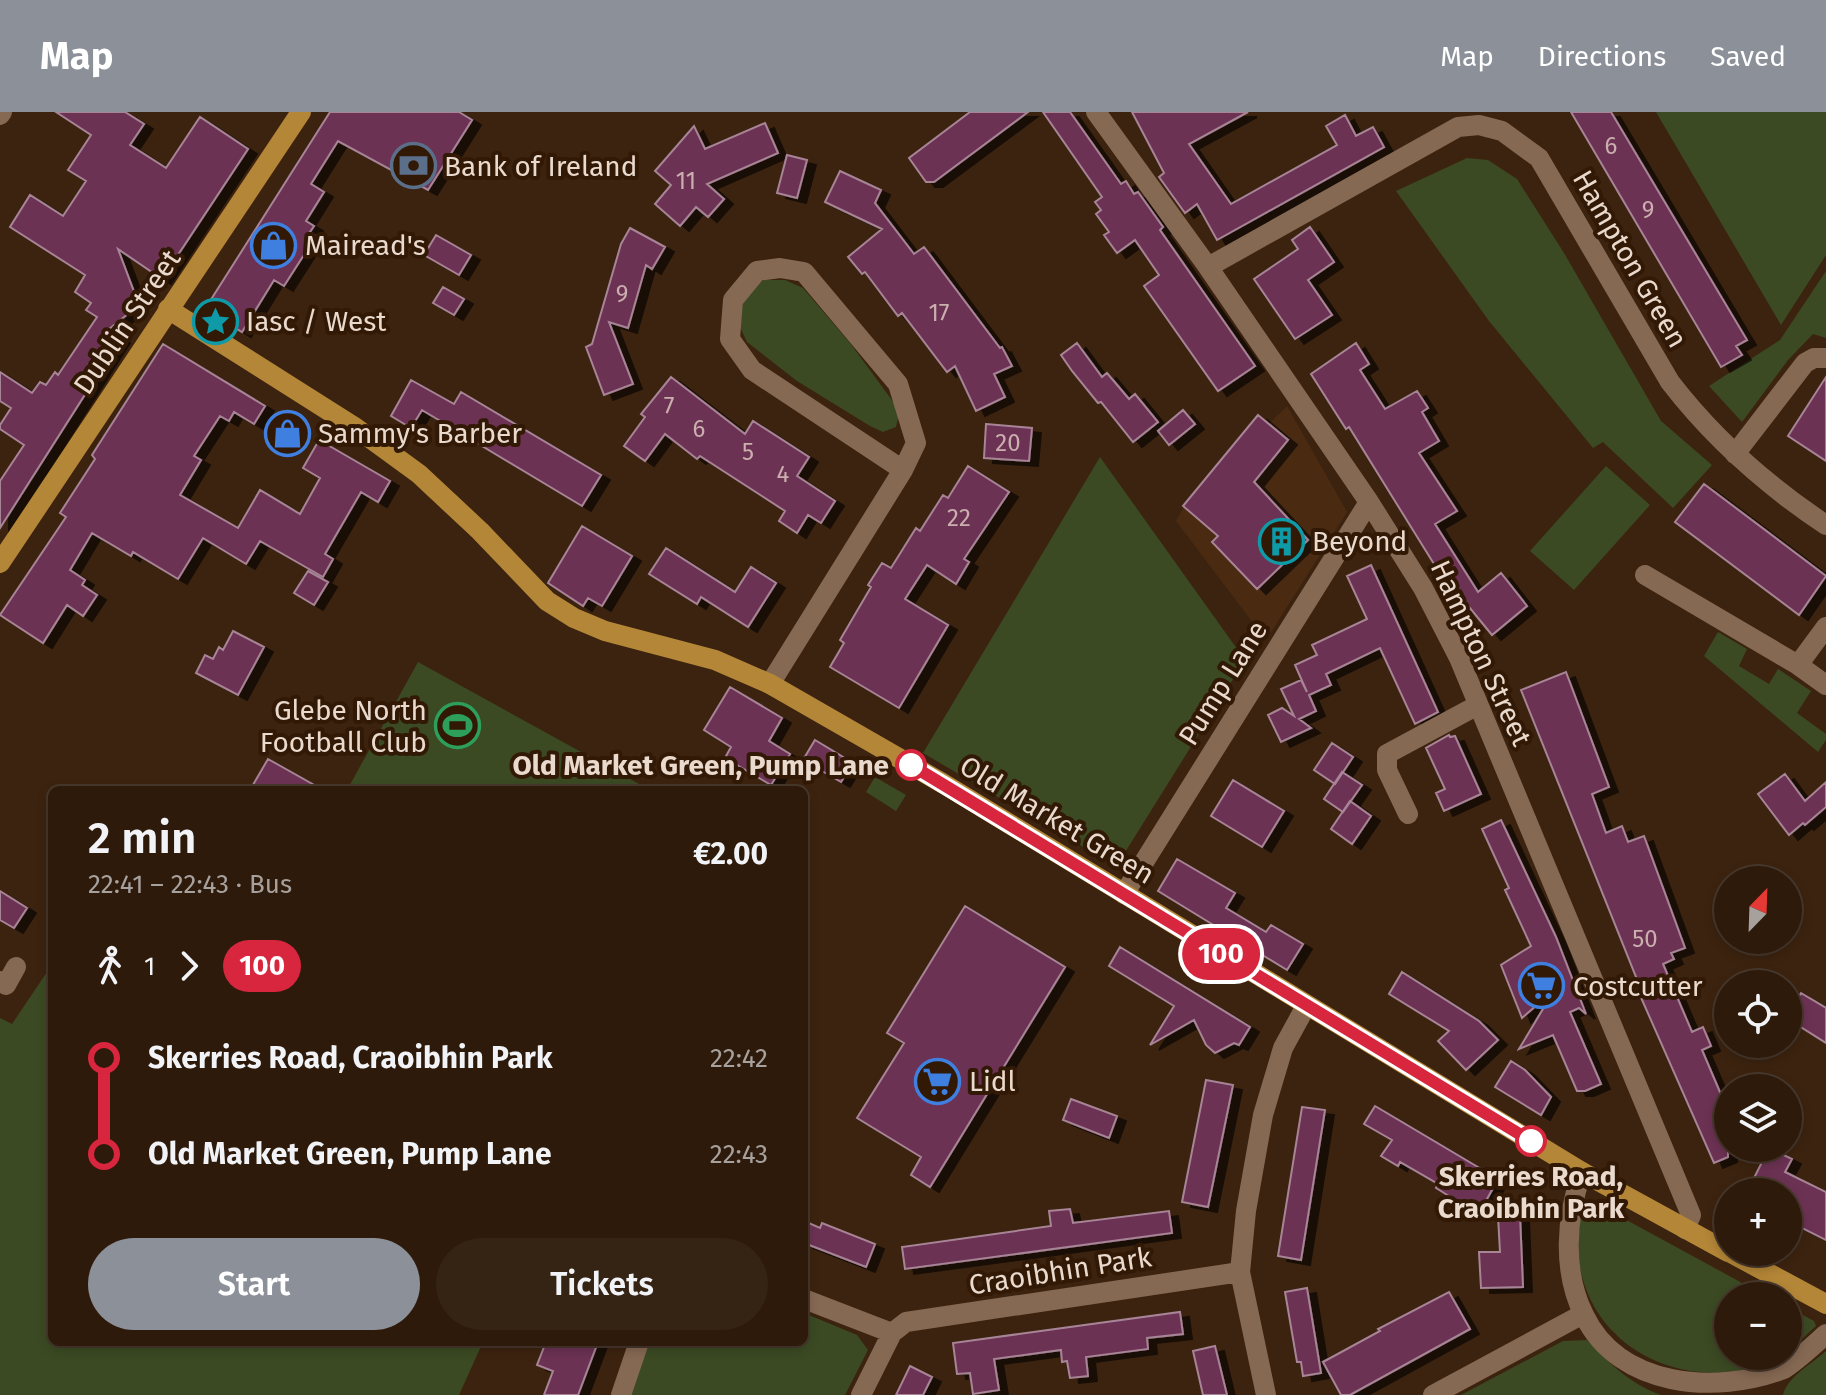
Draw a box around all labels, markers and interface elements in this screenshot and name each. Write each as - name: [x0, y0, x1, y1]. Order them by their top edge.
- text: Map: [40, 33, 113, 79]
- text: Map: [1440, 40, 1494, 73]
- text: Directions: [1538, 40, 1666, 73]
- text: Saved: [1710, 40, 1786, 73]
- house number: 6: [1605, 132, 1617, 160]
- bank icon: Bank of Ireland: [389, 142, 437, 190]
- place label: Bank of Ireland: [444, 150, 638, 183]
- street label: Hampton Green: [1566, 164, 1694, 354]
- house number: 11: [676, 167, 696, 195]
- house number: 9: [1642, 196, 1654, 224]
- shop icon: Mairead's: [250, 221, 298, 269]
- place label: Mairead's: [305, 229, 426, 262]
- street label: Dublin Street: [67, 243, 188, 400]
- house number: 9: [616, 280, 628, 308]
- place icon: Iasc / West: [191, 297, 239, 345]
- house number: 17: [928, 299, 950, 327]
- place label: Iasc / West: [246, 305, 387, 338]
- house number: 7: [664, 392, 674, 420]
- shop icon: Sammy's Barber: [263, 409, 311, 457]
- house number: 6: [693, 415, 705, 443]
- place label: Sammy's Barber: [318, 417, 522, 450]
- house number: 20: [995, 429, 1021, 457]
- house number: 5: [742, 438, 754, 466]
- house number: 4: [777, 460, 790, 488]
- house number: 22: [947, 504, 971, 532]
- building icon: Beyond: [1257, 517, 1305, 565]
- place label: Beyond: [1312, 525, 1407, 558]
- street label: Hampton Street: [1424, 555, 1539, 752]
- street label: Pump Lane: [1172, 615, 1274, 751]
- place label: Glebe North Football Club: [260, 694, 427, 759]
- sports icon: Glebe North Football Club: [434, 702, 482, 750]
- place label: Old Market Green, Pump Lane: [512, 749, 889, 782]
- street label: Old Market Green: [954, 749, 1160, 891]
- marker: Old Market Green, Pump Lane: [896, 750, 926, 780]
- text: 2 min: [88, 812, 196, 865]
- text: €2.00: [693, 836, 768, 872]
- north arrow: [1714, 866, 1802, 954]
- map controls: [1714, 866, 1802, 1370]
- text: 22:41 – 22:43 · Bus: [88, 869, 292, 900]
- house number: 50: [1632, 925, 1658, 953]
- line badge: 100: [1175, 928, 1267, 980]
- text: 100: [1198, 937, 1244, 970]
- icon: walk: [88, 944, 132, 988]
- icon: forward: [167, 944, 211, 988]
- text: 100: [239, 949, 285, 982]
- text: 1: [144, 951, 155, 982]
- supermarket icon: Costcutter: [1518, 962, 1566, 1010]
- place label: Costcutter: [1573, 970, 1703, 1003]
- button: locate: [1714, 970, 1802, 1058]
- text: Skerries Road, Craoibhin Park: [148, 1040, 552, 1076]
- text: 22:42: [710, 1043, 768, 1074]
- supermarket icon: Lidl: [914, 1057, 962, 1105]
- place label: Lidl: [969, 1065, 1016, 1098]
- button: layers: [1714, 1074, 1802, 1162]
- marker: Skerries Road, Craoibhin Park: [1516, 1126, 1546, 1156]
- text: Old Market Green, Pump Lane: [148, 1136, 551, 1172]
- text: 22:43: [710, 1139, 768, 1170]
- place label: Skerries Road, Craoibhin Park: [1438, 1160, 1625, 1225]
- button: +: [1714, 1178, 1802, 1266]
- button: Start: [88, 1238, 420, 1330]
- button: Tickets: [436, 1238, 768, 1330]
- street label: Craoibhin Park: [966, 1240, 1154, 1302]
- button: −: [1714, 1282, 1802, 1370]

